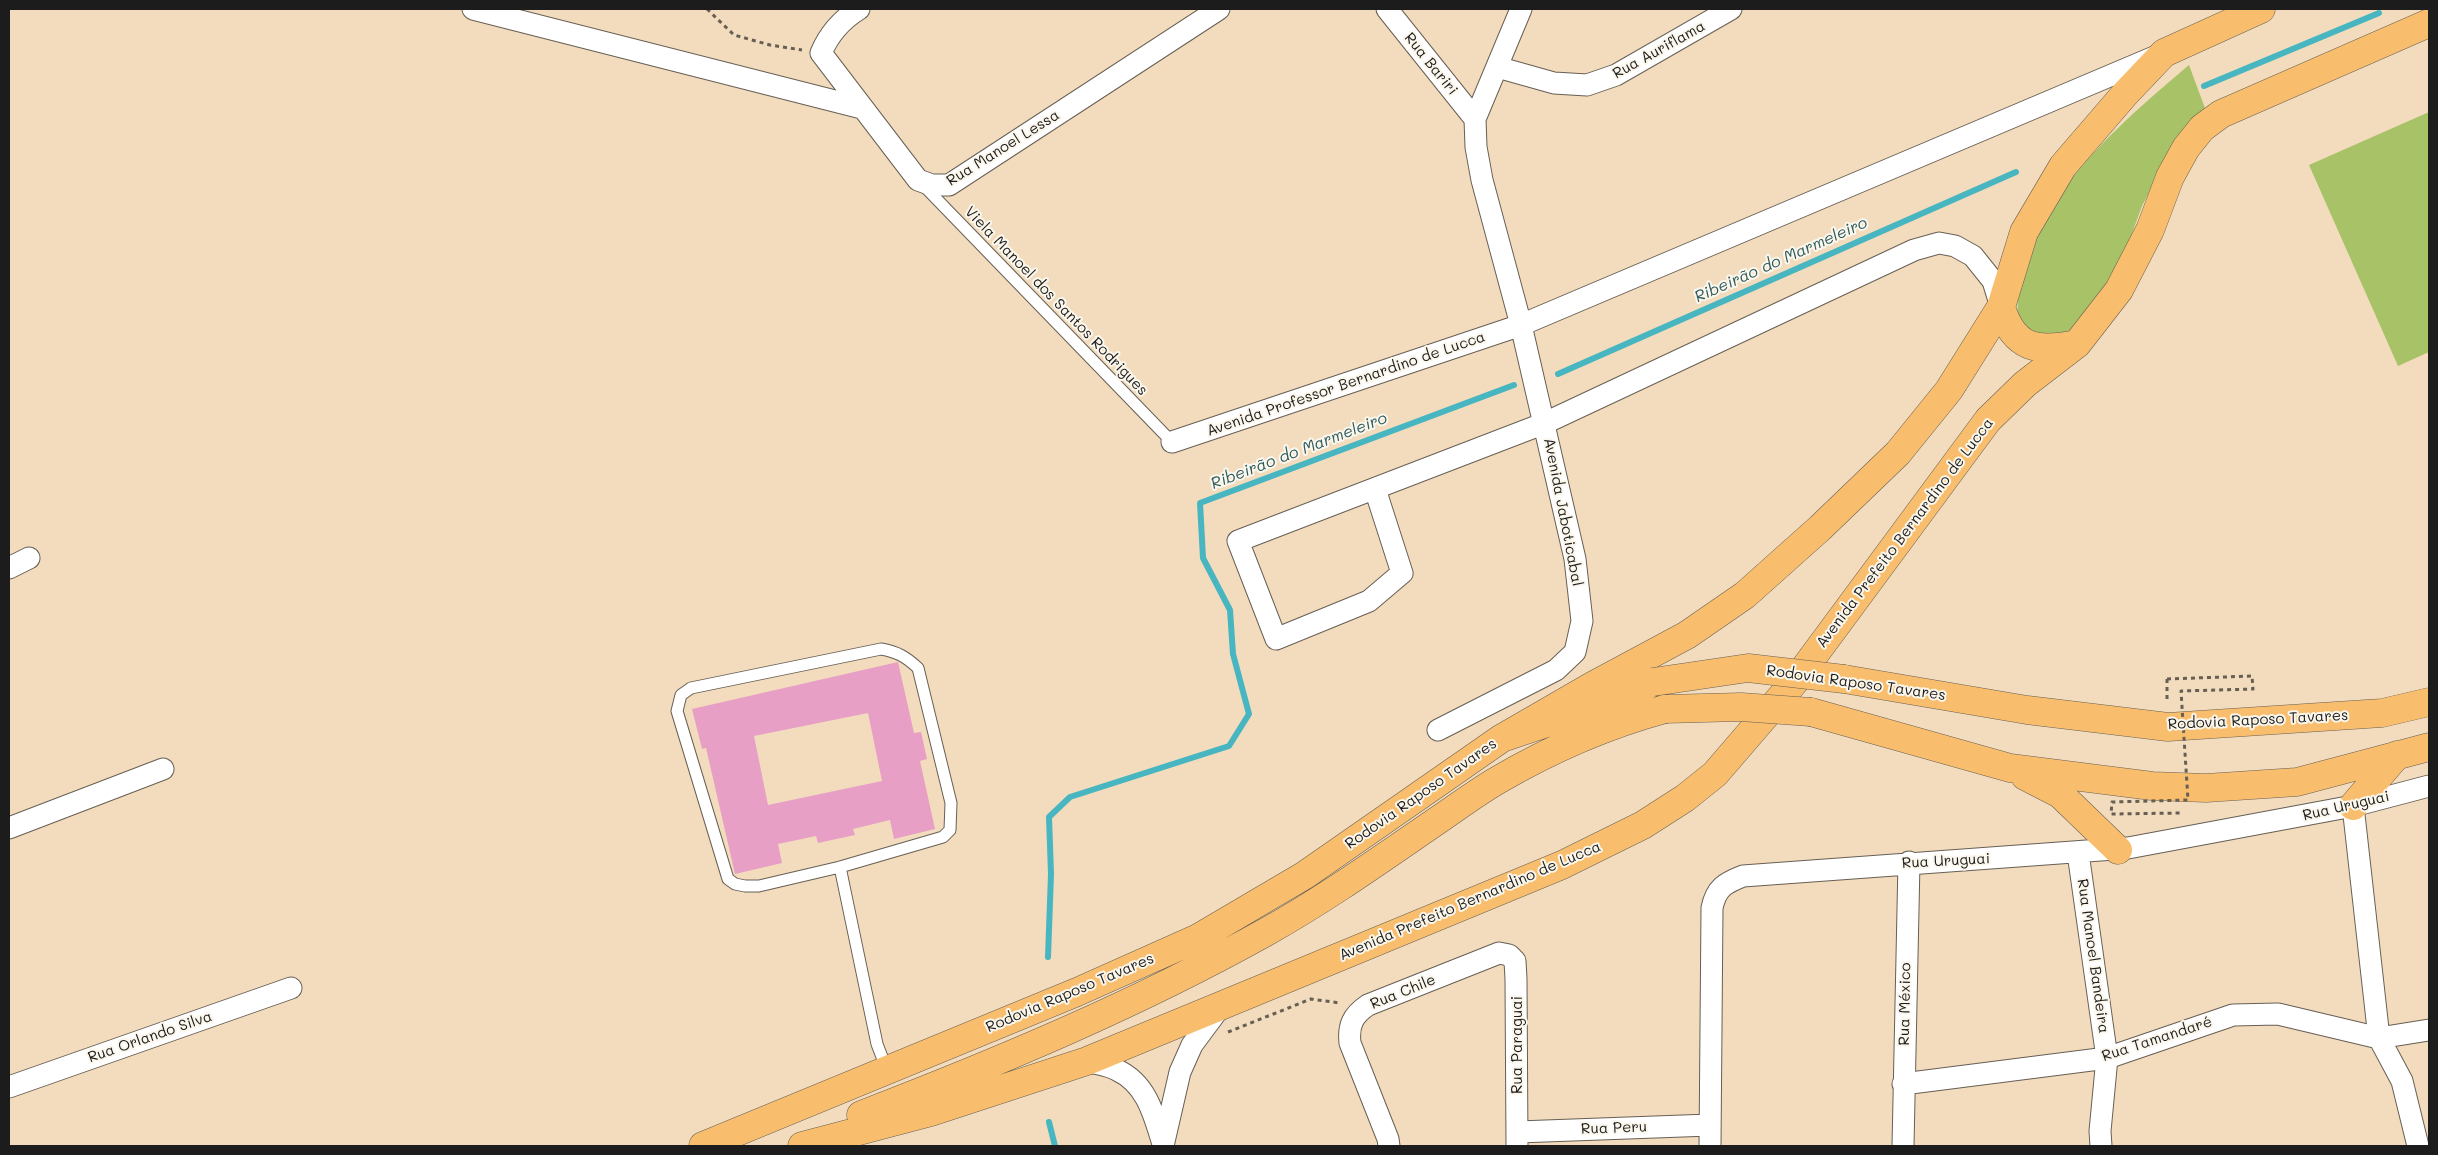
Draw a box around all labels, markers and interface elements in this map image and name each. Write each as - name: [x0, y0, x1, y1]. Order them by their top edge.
- street label: Rua Auriflama: [1610, 17, 1708, 83]
- street label: Rua Bariri: [1400, 29, 1462, 99]
- street label: Rua Manoel Lessa: [943, 106, 1063, 190]
- street label: Viela Manoel dos Santos Rodrigues: [961, 203, 1151, 399]
- water label: Ribeirão do Marmeleiro: [1692, 213, 1870, 307]
- street label: Avenida Professor Bernardino de Lucca: [1204, 328, 1488, 440]
- water label: Ribeirão do Marmeleiro: [1208, 408, 1390, 494]
- street label: Avenida Prefeito Bernardino de Lucca: [1813, 415, 1997, 651]
- street label: Avenida Jaboticabal: [1540, 436, 1586, 588]
- street label: Rodovia Raposo Tavares: [1765, 662, 1947, 704]
- street label: Rodovia Raposo Tavares: [2167, 706, 2349, 734]
- street label: Rodovia Raposo Tavares: [1342, 735, 1500, 853]
- street label: Rua Uruguai: [2301, 787, 2391, 825]
- street label: Avenida Prefeito Bernardino de Lucca: [1336, 837, 1604, 965]
- street label: Rua Uruguai: [1901, 850, 1991, 872]
- street label: Rua Manoel Bandeira: [2073, 878, 2113, 1034]
- street label: Rodovia Raposo Tavares: [983, 949, 1157, 1037]
- street label: Rua México: [1895, 962, 1915, 1046]
- street label: Rua Chile: [1368, 971, 1438, 1013]
- street label: Rua Paraguai: [1508, 996, 1526, 1094]
- street label: Rua Orlando Silva: [86, 1007, 214, 1067]
- street label: Rua Tamandaré: [2100, 1013, 2214, 1065]
- street label: Rua Peru: [1581, 1118, 1647, 1138]

